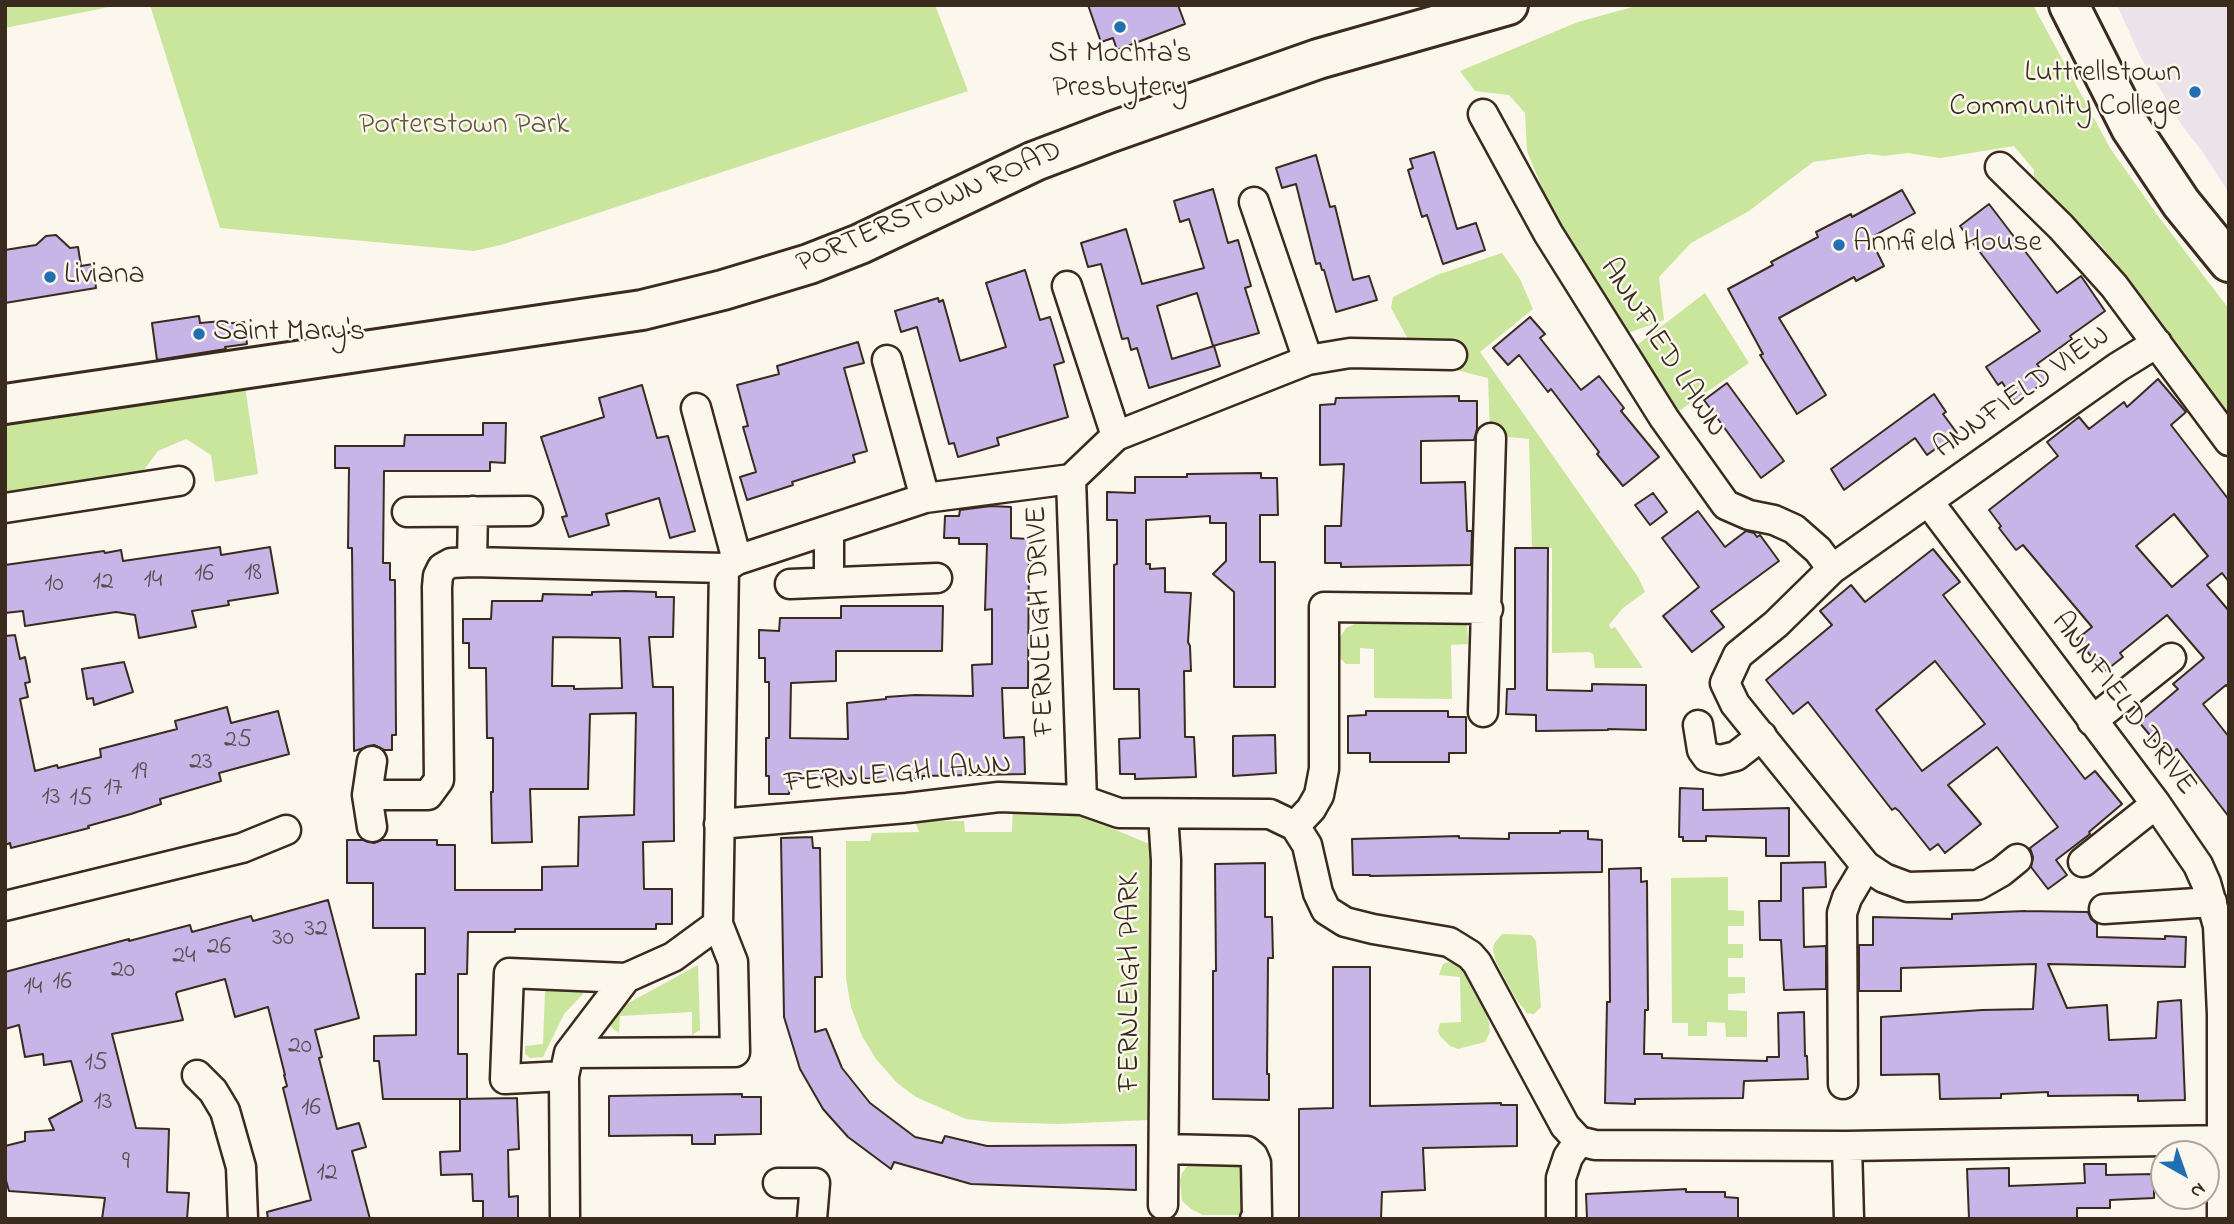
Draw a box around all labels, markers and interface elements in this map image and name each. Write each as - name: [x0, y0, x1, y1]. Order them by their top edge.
- marker: St Mochta's Presbytery: [1112, 19, 1128, 35]
- place label: St Mochta's Presbytery: [1049, 38, 1191, 108]
- place label: Luttrellstown Community College: [1949, 57, 2181, 127]
- marker: Luttrellstown Community College: [2187, 84, 2203, 100]
- park label: Porterstown Park: [359, 109, 569, 145]
- street label: PORTERSTOWN ROAD: [792, 134, 1068, 284]
- place label: Annfield House: [1853, 227, 2042, 263]
- marker: Annfield House: [1831, 237, 1847, 253]
- street label: ANNFIED LAWN: [1590, 253, 1732, 445]
- place label: Liviana: [64, 259, 145, 295]
- marker: Liviana: [42, 269, 58, 285]
- place label: Saint Mary's: [213, 316, 365, 352]
- street label: ANNFIELD VIEW: [1928, 320, 2118, 468]
- marker: Saint Mary's: [191, 326, 207, 342]
- street label: FERNLEIGH DRIVE: [1021, 505, 1065, 737]
- house number: 18: [244, 559, 262, 591]
- house number: 16: [194, 560, 214, 592]
- house number: 14: [144, 566, 162, 598]
- house number: 12: [92, 568, 114, 600]
- house number: 10: [44, 570, 64, 602]
- street label: ANNFIELD DRIVE: [2041, 606, 2203, 804]
- house number: 25: [224, 726, 252, 758]
- house number: 23: [189, 748, 213, 780]
- street label: FERNLEIGH LAWN: [783, 748, 1013, 804]
- house number: 19: [131, 758, 147, 790]
- house number: 17: [104, 774, 122, 806]
- house number: 13: [41, 783, 61, 815]
- house number: 15: [69, 784, 93, 816]
- street label: FERNLEIGH PARK: [1114, 872, 1150, 1092]
- house number: 32: [304, 915, 328, 947]
- house number: 30: [272, 924, 294, 956]
- house number: 26: [207, 933, 231, 965]
- house number: 24: [172, 942, 196, 974]
- house number: 20: [111, 956, 135, 988]
- house number: 16: [52, 968, 72, 1000]
- house number: 14: [24, 973, 42, 1005]
- house number: 20: [288, 1032, 312, 1064]
- house number: 15: [84, 1049, 108, 1081]
- house number: 13: [93, 1088, 113, 1120]
- house number: 16: [301, 1094, 321, 1126]
- north arrow: [2150, 1140, 2220, 1210]
- house number: 9: [122, 1148, 130, 1180]
- house number: 12: [316, 1159, 338, 1191]
- text: N: [2184, 1175, 2211, 1204]

